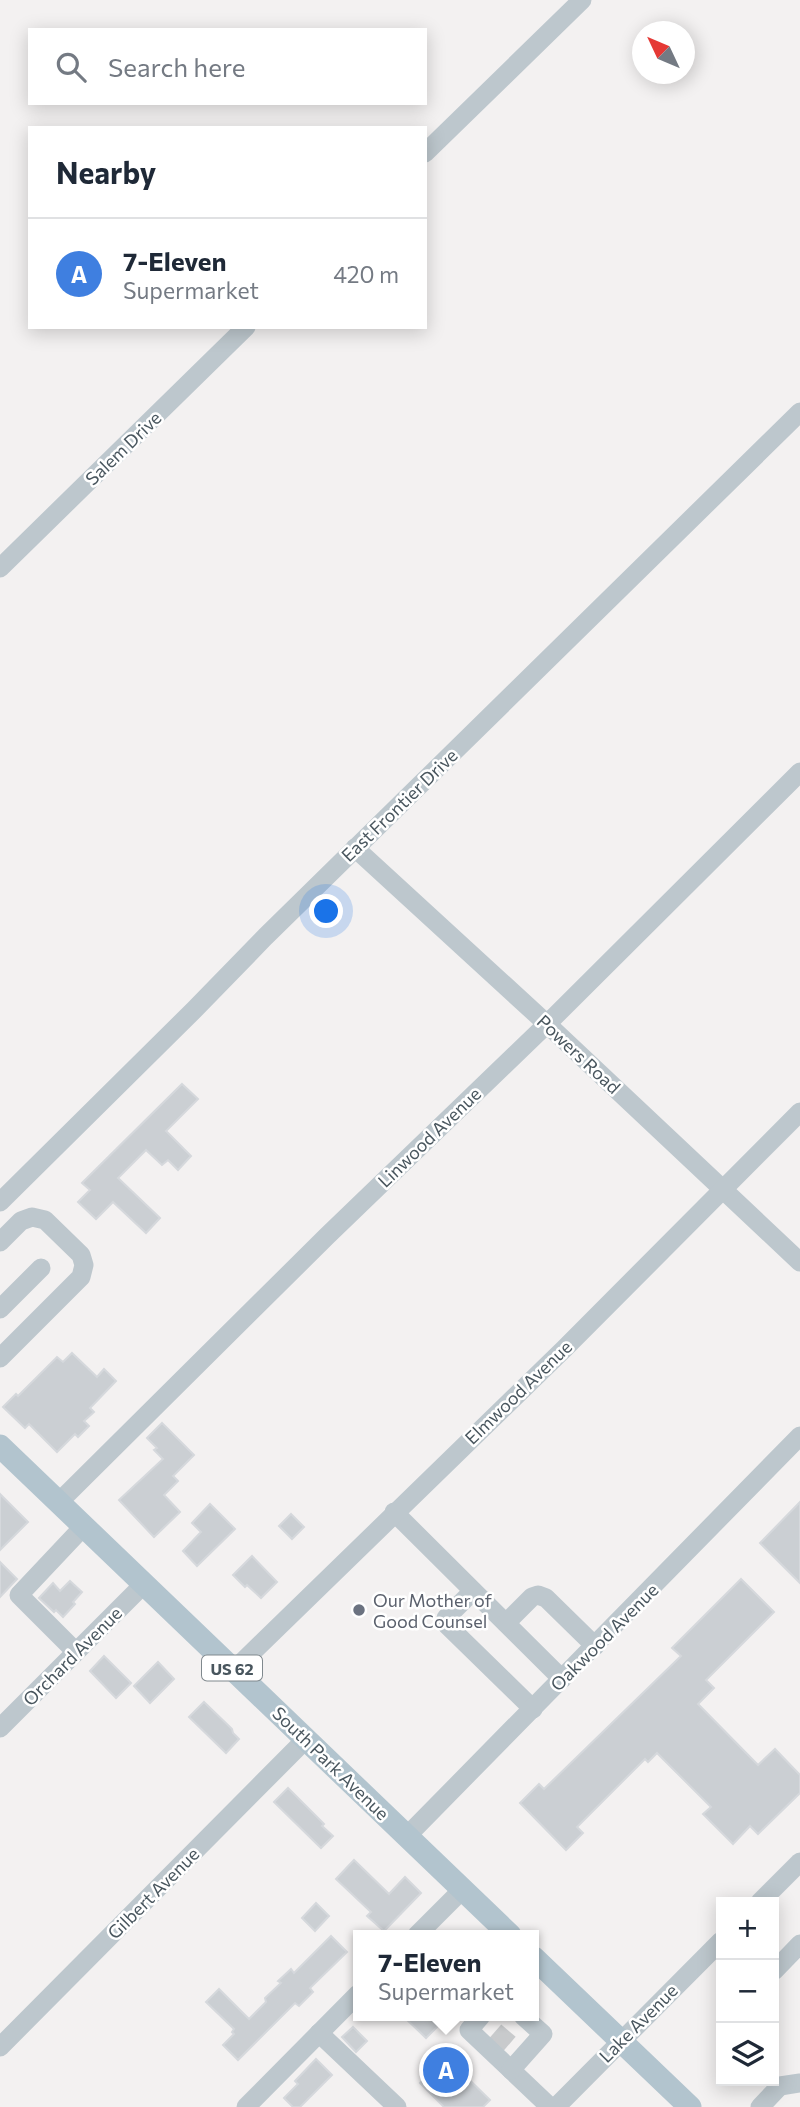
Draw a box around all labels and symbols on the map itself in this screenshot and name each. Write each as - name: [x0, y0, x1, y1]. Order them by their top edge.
- north arrow: [632, 21, 695, 84]
- street label: Salem Drive: [81, 407, 165, 489]
- street label: East Frontier Drive: [336, 744, 462, 866]
- your location: [309, 894, 343, 928]
- street label: Powers Road: [533, 1010, 625, 1098]
- street label: Linwood Avenue: [373, 1082, 485, 1192]
- street label: Elmwood Avenue: [460, 1335, 576, 1449]
- street label: Oakwood Avenue: [546, 1579, 662, 1695]
- place label: Our Mother of Good Counsel: [373, 1589, 493, 1632]
- street label: Orchard Avenue: [18, 1602, 126, 1710]
- marker: Our Mother of Good Counsel: [351, 1602, 367, 1618]
- road number: US 62: [202, 1656, 262, 1680]
- street label: South Park Avenue: [268, 1702, 394, 1824]
- street label: Gilbert Avenue: [103, 1843, 203, 1943]
- street label: Lake Avenue: [594, 1979, 682, 2067]
- pin: A: [423, 2044, 469, 2096]

